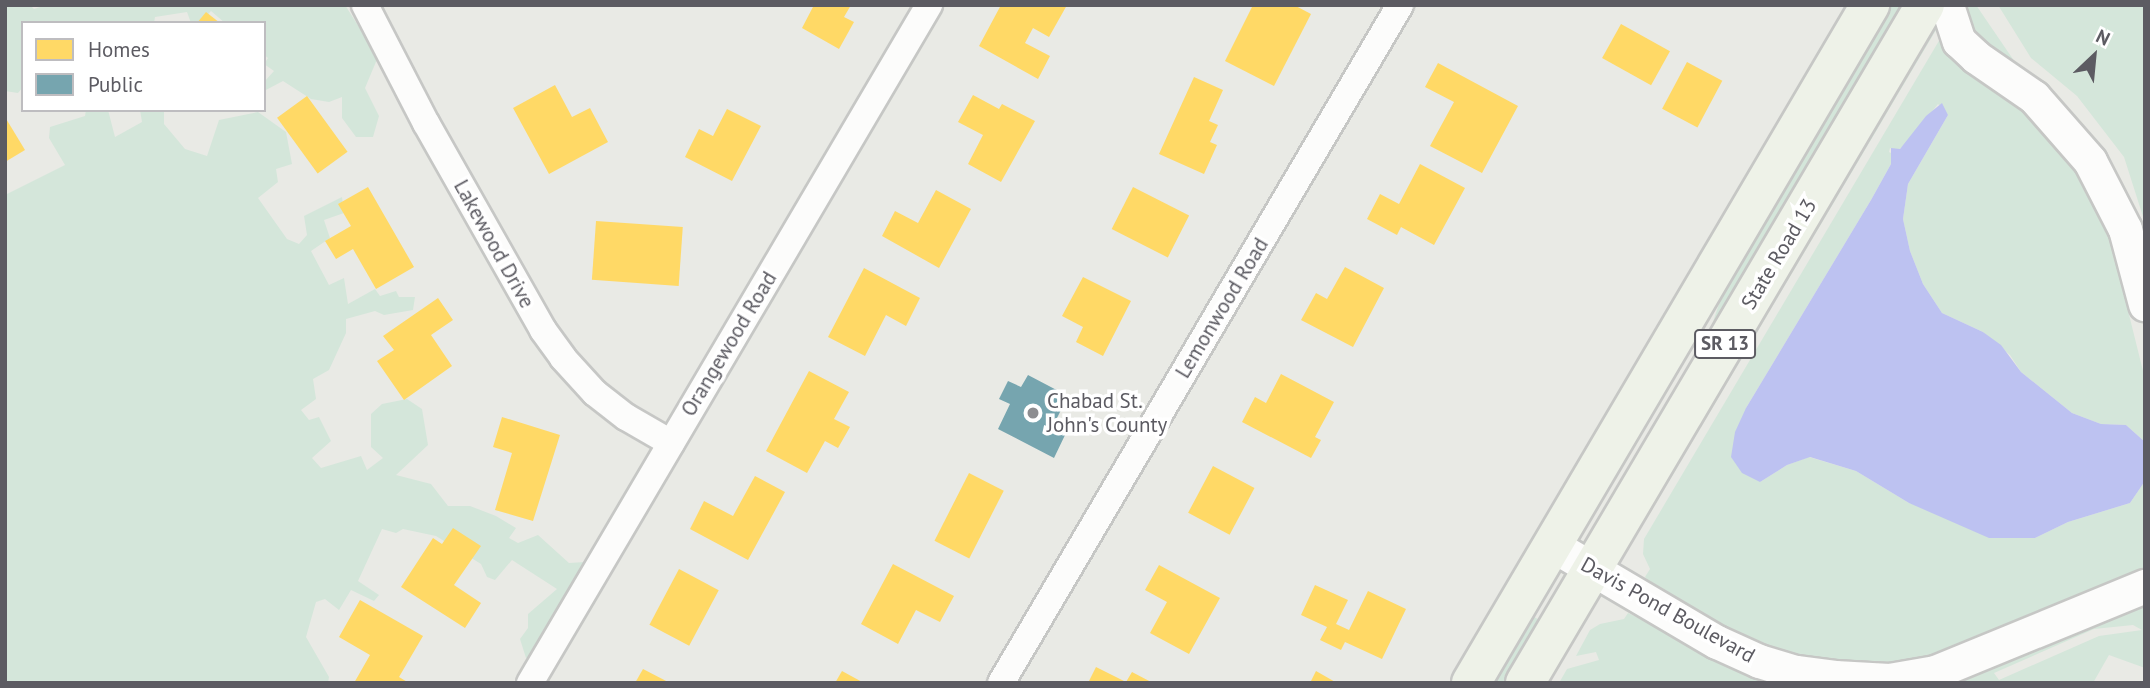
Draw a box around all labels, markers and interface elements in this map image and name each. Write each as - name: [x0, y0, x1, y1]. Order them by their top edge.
- legend: [21, 21, 266, 112]
- north arrow: [2059, 21, 2129, 91]
- text: N: [2092, 24, 2114, 51]
- text: Homes: [88, 36, 150, 63]
- text: Public: [88, 71, 143, 98]
- street label: Lakewood Drive: [448, 175, 540, 313]
- street label: State Road 13: [1736, 194, 1822, 314]
- street label: Lemonwood Road: [1170, 233, 1274, 383]
- street label: Orangewood Road: [676, 267, 782, 421]
- road number: SR 13: [1694, 328, 1756, 360]
- place label: Chabad St. John's County: [1047, 388, 1167, 438]
- marker: Chabad St. John's County: [1025, 405, 1041, 421]
- street label: Davis Pond Boulevard: [1577, 552, 1759, 668]

